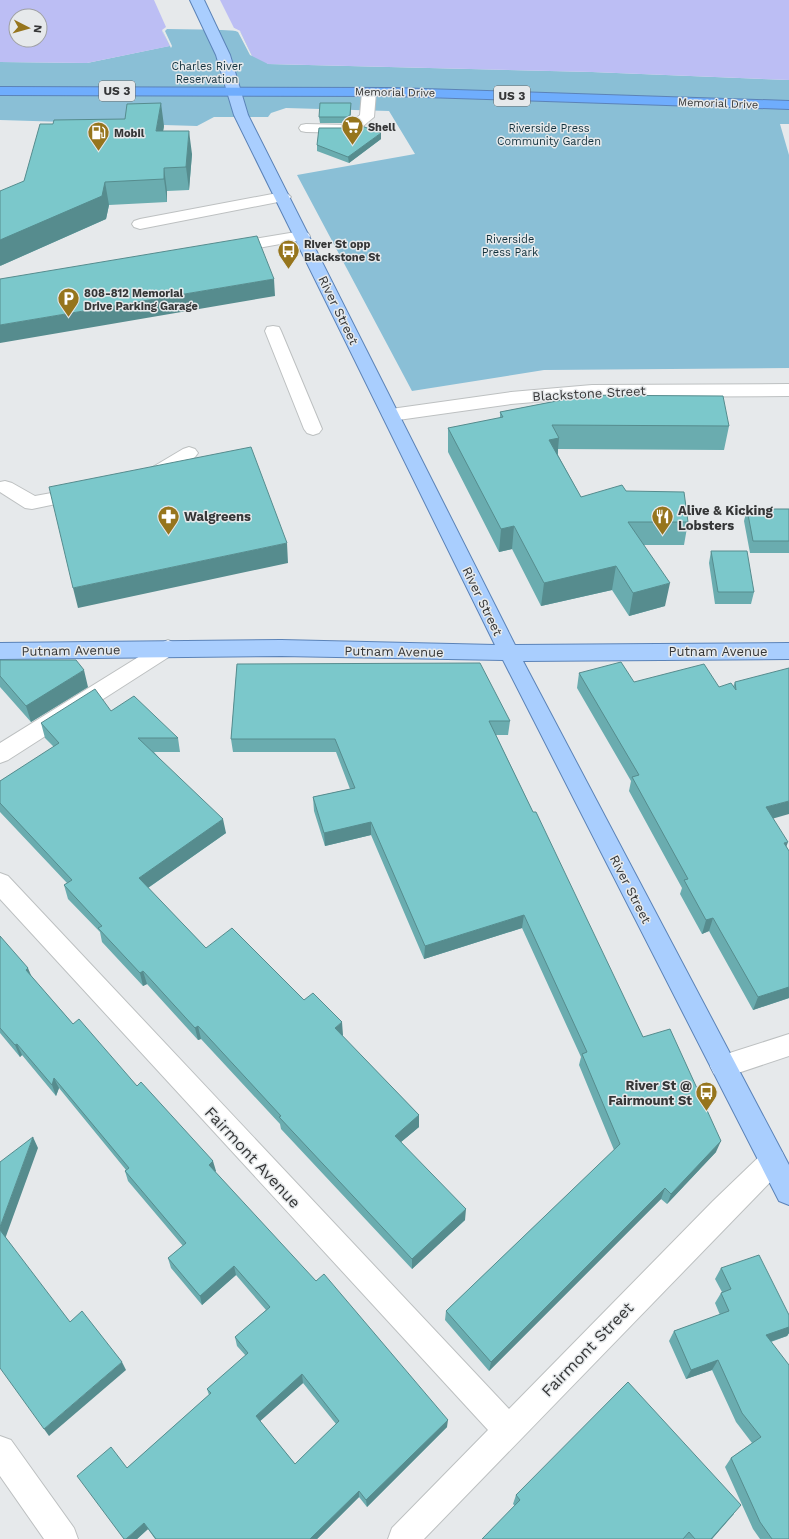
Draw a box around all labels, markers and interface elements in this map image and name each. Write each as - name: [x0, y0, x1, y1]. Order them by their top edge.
- north arrow: [8, 8, 48, 48]
- text: N: [31, 24, 44, 34]
- park label: Charles River Reservation: [171, 60, 243, 86]
- road number: US 3: [99, 81, 135, 101]
- street label: Memorial Drive: [355, 85, 435, 100]
- road number: US 3: [494, 86, 530, 106]
- street label: Memorial Drive: [678, 96, 758, 111]
- supermarket icon: Shell: [339, 114, 365, 147]
- fuel station icon: Mobil: [85, 120, 111, 153]
- place label: Shell: [368, 121, 396, 134]
- park label: Riverside Press Community Garden: [497, 122, 601, 148]
- place label: Mobil: [114, 127, 145, 140]
- park label: Riverside Press Park: [482, 233, 538, 259]
- bus stop icon: River St opp Blackstone St: [275, 237, 301, 270]
- place label: River St opp Blackstone St: [304, 238, 380, 264]
- street label: River Street: [315, 273, 362, 348]
- parking icon: 808-812 Memorial Drive Parking Garage: [56, 286, 82, 319]
- place label: 808-812 Memorial Drive Parking Garage: [84, 287, 198, 313]
- street label: Blackstone Street: [532, 383, 647, 404]
- pharmacy icon: Walgreens: [156, 503, 182, 536]
- place label: Alive & Kicking Lobsters: [678, 503, 773, 533]
- restaurant icon: Alive & Kicking Lobsters: [650, 504, 676, 537]
- place label: Walgreens: [184, 509, 251, 524]
- street label: River Street: [459, 564, 506, 639]
- street label: Putnam Avenue: [21, 642, 121, 659]
- street label: Putnam Avenue: [344, 643, 444, 660]
- street label: Putnam Avenue: [668, 644, 768, 659]
- street label: River Street: [607, 852, 654, 926]
- place label: River St @ Fairmount St: [608, 1078, 692, 1108]
- bus stop icon: River St @ Fairmount St: [694, 1079, 720, 1112]
- street label: Fairmont Avenue: [201, 1103, 304, 1212]
- street label: Fairmont Street: [538, 1298, 637, 1400]

